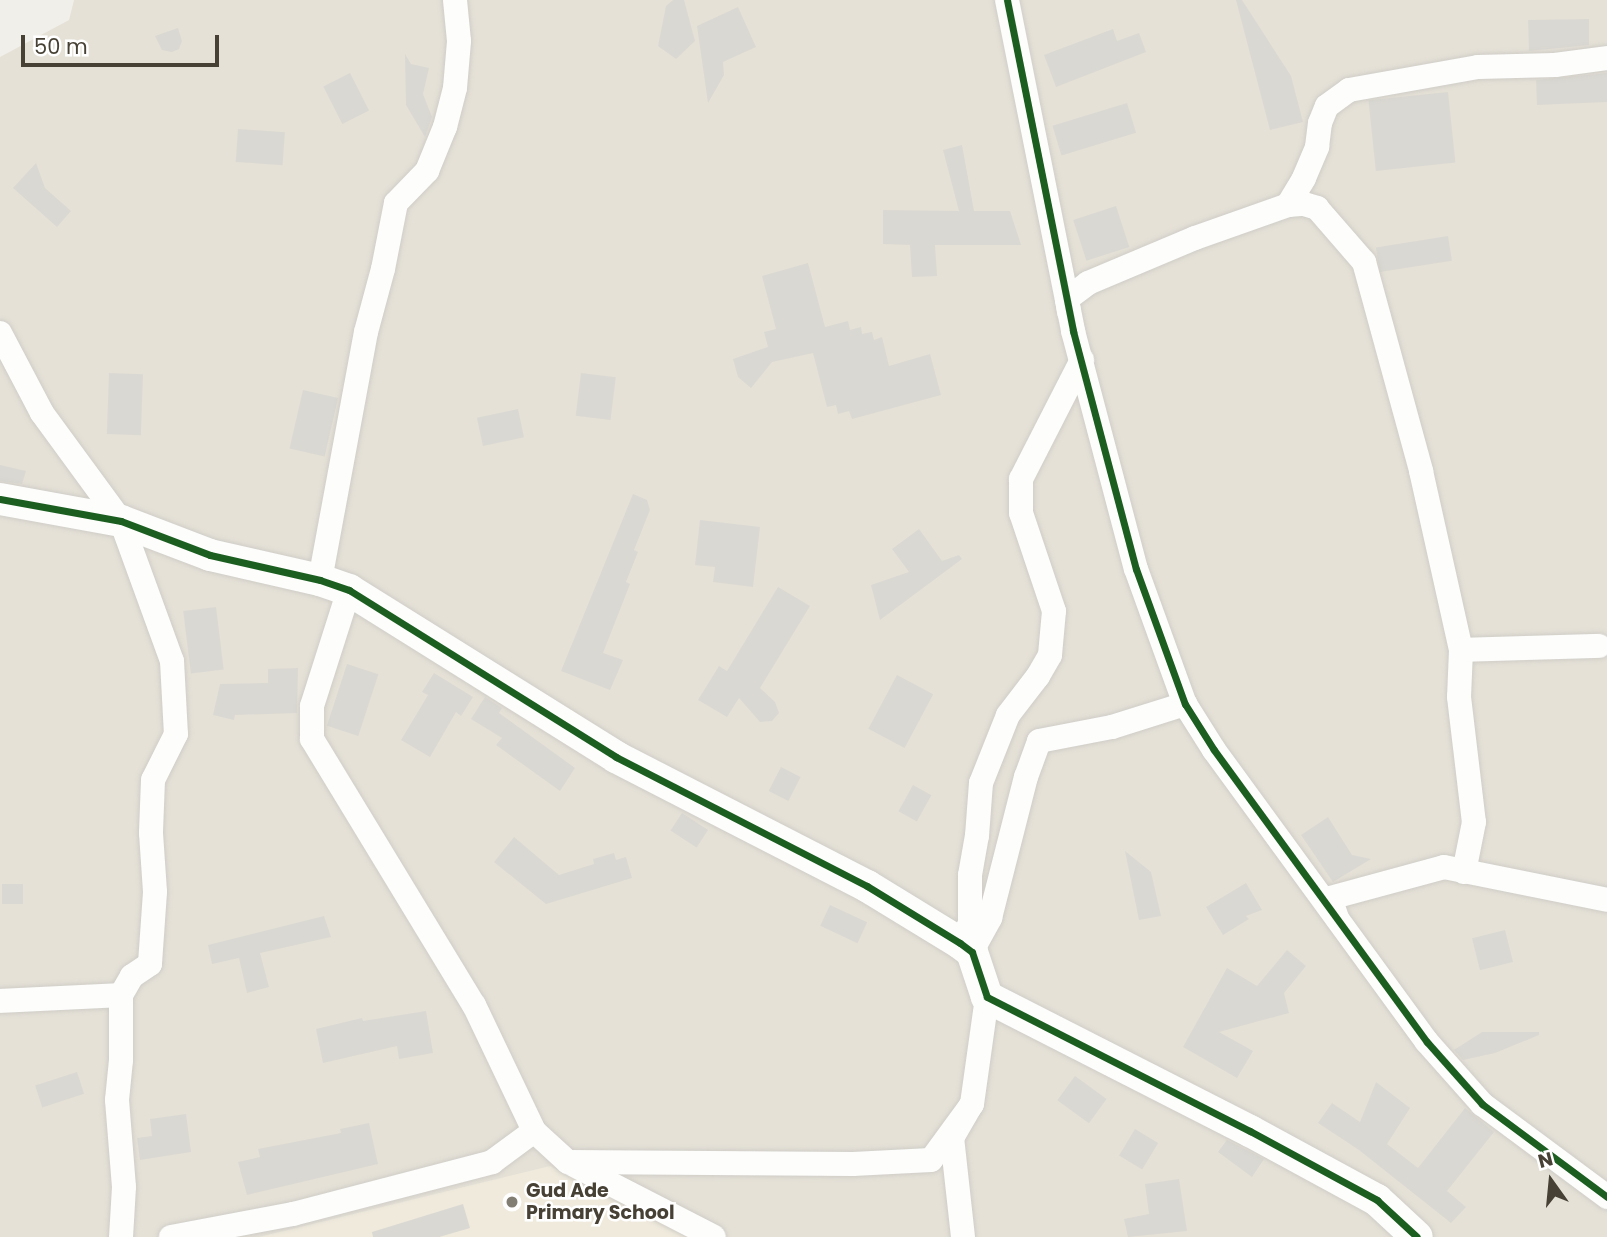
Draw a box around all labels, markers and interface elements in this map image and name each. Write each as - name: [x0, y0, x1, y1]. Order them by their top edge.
- scale bar: [24, 21, 222, 65]
- text: 50 m: [34, 32, 88, 61]
- text: N: [1535, 1145, 1556, 1175]
- north arrow: [1516, 1146, 1586, 1216]
- place label: Gud Ade Primary School: [526, 1180, 675, 1224]
- marker: Gud Ade Primary School: [504, 1194, 520, 1210]

